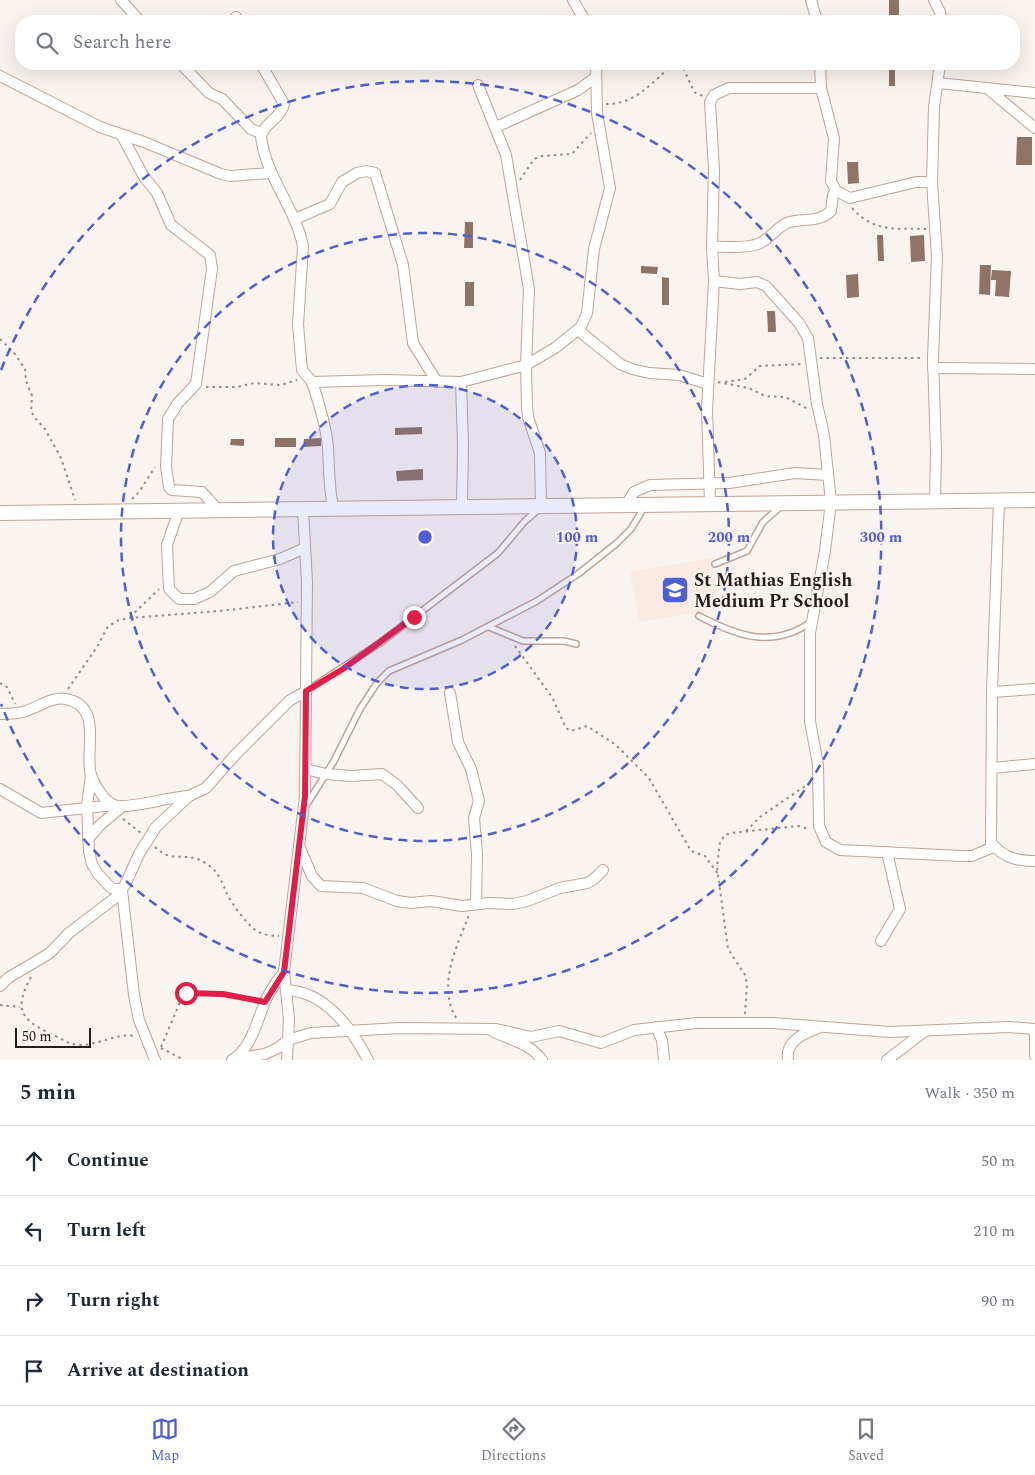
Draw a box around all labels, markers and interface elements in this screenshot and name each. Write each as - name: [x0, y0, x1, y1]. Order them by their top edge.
- search box: [15, 15, 1020, 70]
- text: Search here: [73, 28, 172, 57]
- icon: search: [33, 29, 61, 57]
- text: 100 m: [556, 526, 599, 549]
- text: 200 m: [708, 526, 751, 549]
- text: 300 m: [860, 526, 903, 549]
- centre of rings: [416, 528, 434, 546]
- place label: St Mathias English Medium Pr School: [694, 567, 852, 615]
- school or university icon: St Mathias English Medium Pr School: [660, 575, 690, 605]
- route end: [403, 606, 426, 629]
- route start: [175, 982, 198, 1005]
- scale bar: [15, 1025, 91, 1048]
- text: 50 m: [22, 1026, 52, 1047]
- text: 5 min: [20, 1077, 76, 1109]
- text: Walk · 350 m: [924, 1081, 1015, 1105]
- text: Continue: [67, 1146, 149, 1175]
- icon: ahead: [20, 1147, 48, 1175]
- text: 50 m: [981, 1149, 1015, 1173]
- text: Turn left: [67, 1216, 146, 1245]
- icon: left: [20, 1217, 48, 1245]
- text: 210 m: [973, 1219, 1015, 1243]
- text: Turn right: [67, 1286, 160, 1315]
- icon: right: [20, 1287, 48, 1315]
- text: 90 m: [981, 1289, 1015, 1313]
- text: Arrive at destination: [67, 1356, 249, 1385]
- icon: arrive: [20, 1357, 48, 1385]
- tab: Map: [151, 1415, 179, 1466]
- tab: Directions: [481, 1415, 546, 1466]
- tab: Saved: [848, 1415, 884, 1466]

